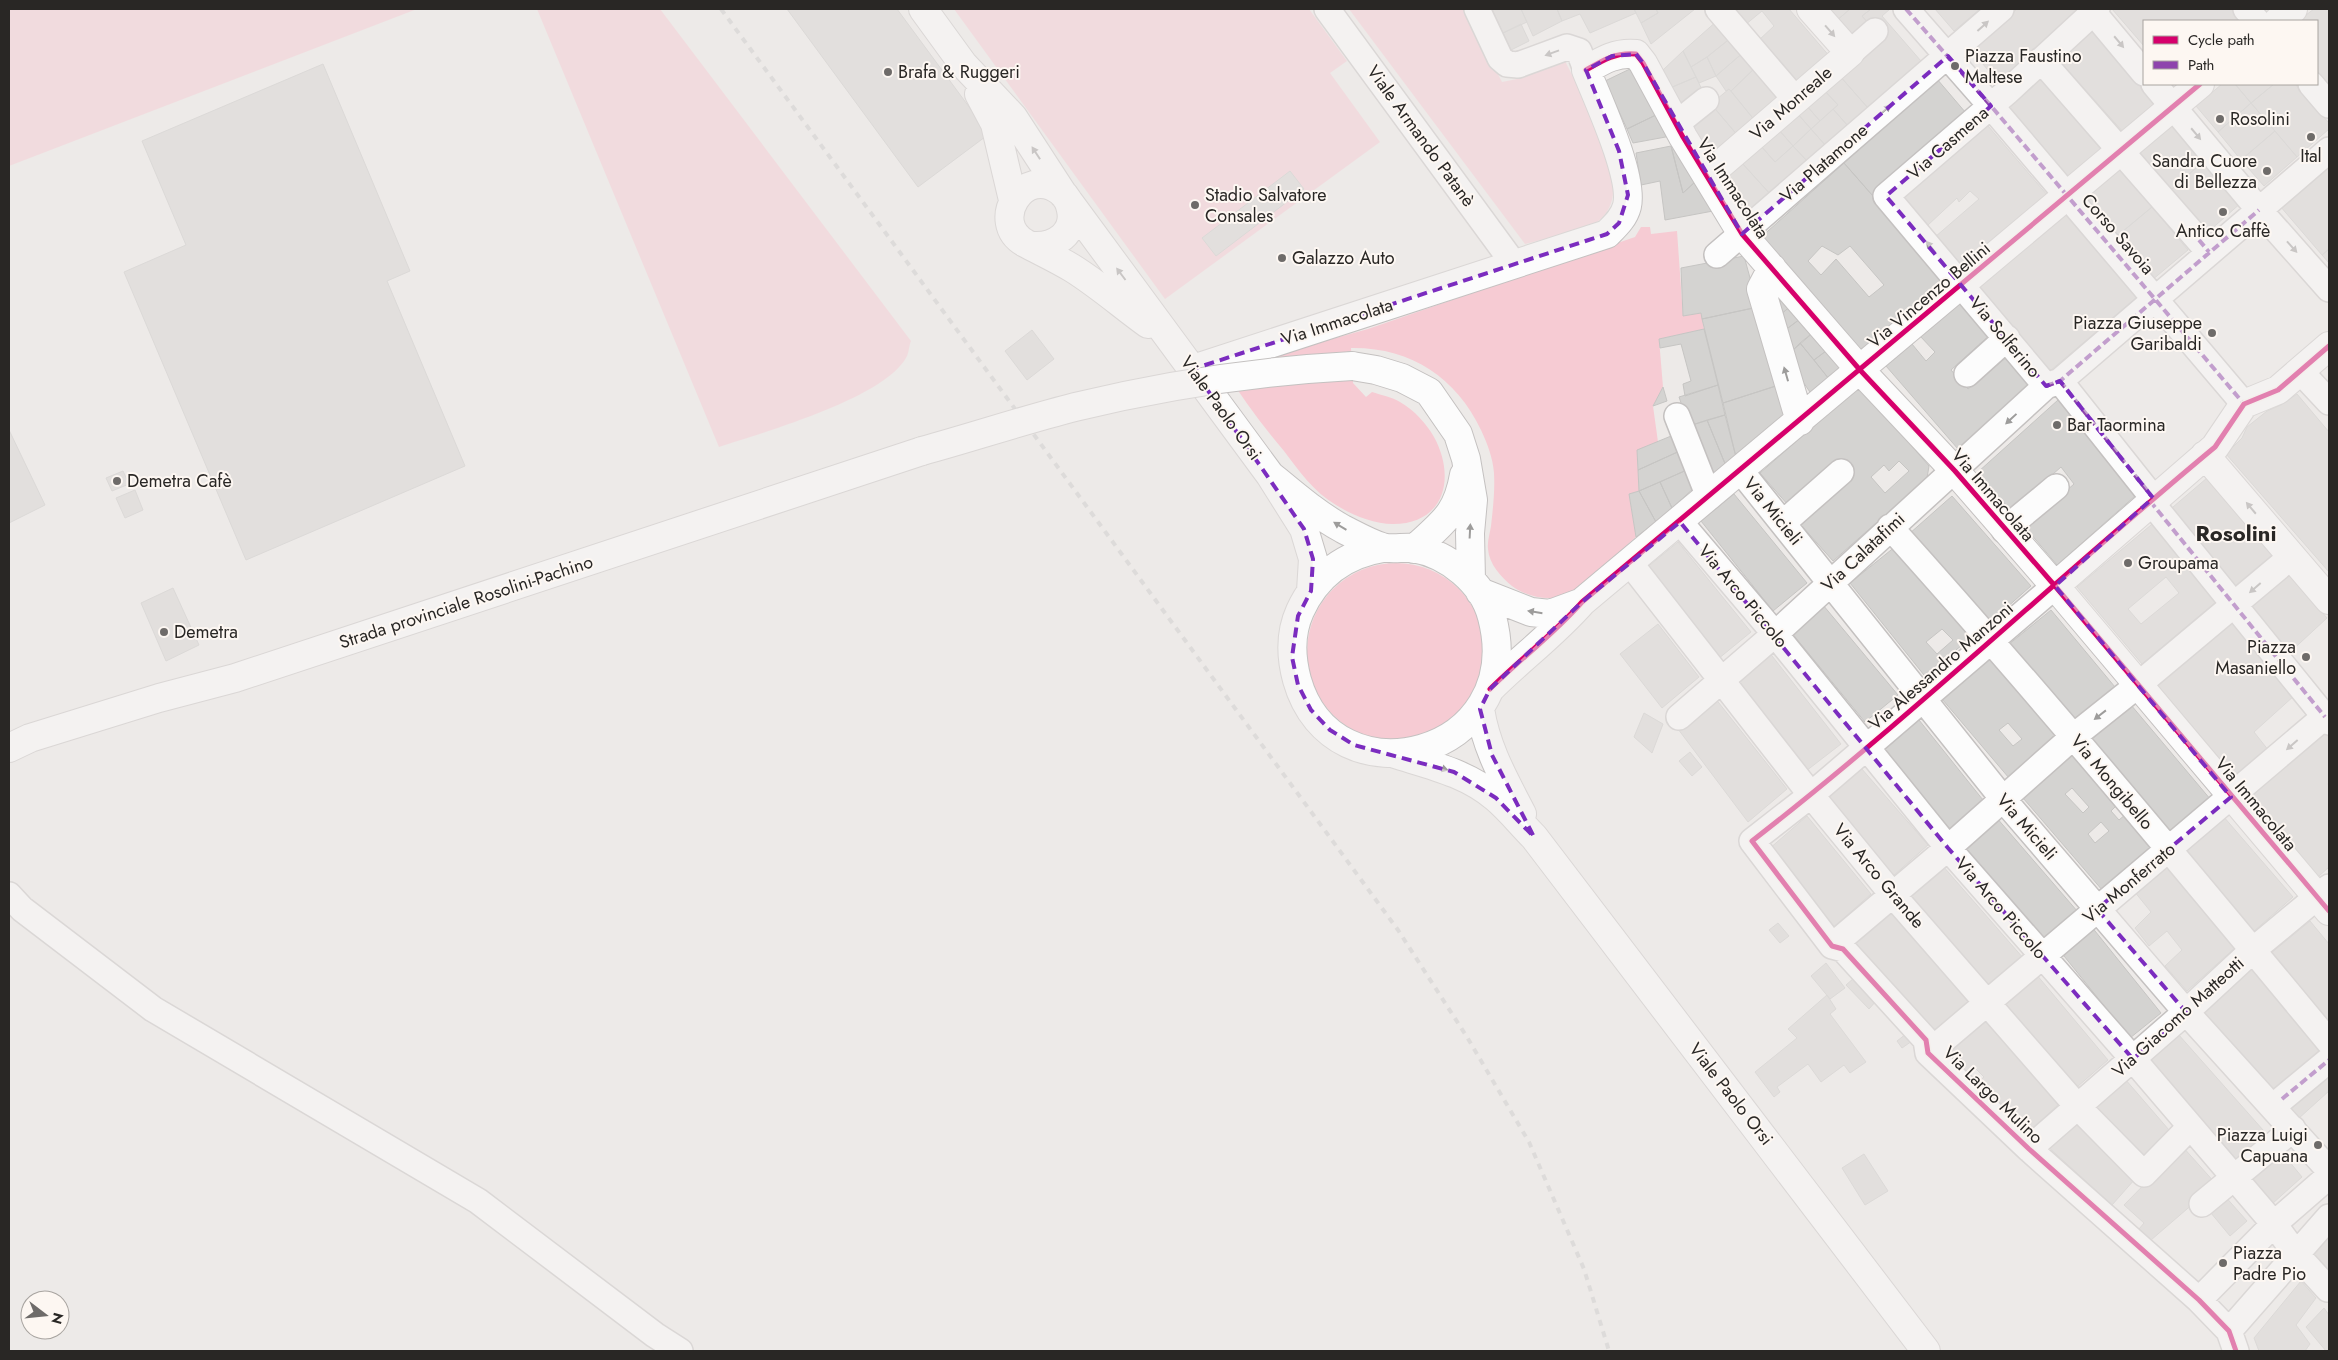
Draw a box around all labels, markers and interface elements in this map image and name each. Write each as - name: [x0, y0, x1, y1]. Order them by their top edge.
- one-way arrow: [1976, 20, 1989, 31]
- legend: [2143, 20, 2318, 85]
- one-way arrow: [1824, 24, 1836, 36]
- text: Cycle path: [2188, 29, 2255, 51]
- one-way arrow: [2113, 36, 2124, 49]
- place label: Piazza Faustino Maltese: [1965, 43, 2082, 90]
- one-way arrow: [1544, 49, 1559, 57]
- text: Path: [2188, 54, 2214, 76]
- place label: Brafa & Ruggeri: [898, 59, 1020, 85]
- street label: Viale Armando Patanè: [1361, 60, 1481, 212]
- street label: Via Monreale: [1744, 60, 1838, 146]
- marker: Piazza Faustino Maltese: [1949, 60, 1961, 72]
- marker: Brafa & Ruggeri: [882, 66, 894, 78]
- street label: Via Casmena: [1902, 100, 1994, 186]
- one-way arrow: [1878, 105, 1891, 116]
- place label: Rosolini: [2230, 106, 2290, 132]
- marker: Rosolini: [2214, 113, 2226, 125]
- street label: Via Platamone: [1774, 117, 1874, 209]
- one-way arrow: [2191, 128, 2202, 141]
- marker: Ital: [2305, 131, 2317, 143]
- street label: Via Immacolata: [1691, 132, 1775, 244]
- place label: Ital: [2300, 143, 2322, 169]
- one-way arrow: [1031, 146, 1041, 159]
- place label: Sandra Cuore di Bellezza: [2152, 148, 2257, 195]
- marker: Sandra Cuore di Bellezza: [2261, 165, 2273, 177]
- place label: Stadio Salvatore Consales: [1205, 182, 1327, 229]
- street label: Corso Savoia: [2075, 188, 2161, 280]
- marker: Stadio Salvatore Consales: [1189, 199, 1201, 211]
- marker: Antico Caffè: [2217, 206, 2229, 218]
- place label: Antico Caffè: [2176, 218, 2270, 244]
- street label: Via Vincenzo Bellini: [1862, 236, 1996, 354]
- one-way arrow: [1926, 241, 1937, 254]
- one-way arrow: [2286, 241, 2298, 253]
- place label: Galazzo Auto: [1292, 245, 1395, 271]
- marker: Galazzo Auto: [1276, 252, 1288, 264]
- one-way arrow: [1116, 268, 1127, 281]
- street label: Via Solferino: [1963, 291, 2047, 383]
- street label: Via Immacolata: [1278, 292, 1396, 352]
- place label: Piazza Giuseppe Garibaldi: [2073, 310, 2202, 357]
- marker: Piazza Giuseppe Garibaldi: [2206, 327, 2218, 339]
- street label: Viale Paolo Orsi: [1174, 350, 1268, 466]
- one-way arrow: [1782, 366, 1790, 381]
- place label: Bar Taormina: [2067, 412, 2165, 438]
- one-way arrow: [2005, 413, 2017, 425]
- marker: Bar Taormina: [2051, 419, 2063, 431]
- street label: Via Immacolata: [1945, 443, 2041, 547]
- place label: Demetra Cafè: [127, 468, 232, 494]
- street label: Via Micieli: [1737, 471, 1809, 551]
- marker: Demetra Cafè: [111, 475, 123, 487]
- one-way arrow: [2246, 501, 2257, 514]
- street label: Via Calatafimi: [1815, 506, 1911, 598]
- district label: Rosolini: [2196, 517, 2276, 549]
- one-way arrow: [1333, 522, 1346, 531]
- one-way arrow: [1467, 523, 1475, 539]
- street label: Via Arco Piccolo: [1692, 539, 1794, 653]
- street label: Strada provinciale Rosolini-Pachino: [336, 549, 596, 655]
- place label: Groupama: [2138, 550, 2219, 576]
- marker: Groupama: [2122, 557, 2134, 569]
- one-way arrow: [2248, 582, 2261, 593]
- street label: Via Alessandro Manzoni: [1863, 596, 2019, 736]
- one-way arrow: [1527, 608, 1543, 616]
- place label: Demetra: [174, 619, 238, 645]
- marker: Demetra: [158, 626, 170, 638]
- place label: Piazza Masaniello: [2215, 634, 2296, 681]
- marker: Piazza Masaniello: [2300, 651, 2312, 663]
- one-way arrow: [2093, 710, 2107, 720]
- street label: Via Mongibello: [2064, 729, 2160, 835]
- one-way arrow: [2286, 739, 2299, 750]
- street label: Via Immacolata: [2209, 751, 2303, 857]
- one-way arrow: [1434, 765, 1449, 772]
- street label: Via Micieli: [1991, 788, 2063, 866]
- street label: Via Arco Grande: [1827, 818, 1931, 934]
- street label: Via Monferrato: [2077, 836, 2181, 930]
- street label: Via Arco Piccolo: [1949, 851, 2053, 965]
- street label: Via Giacomo Matteotti: [2106, 950, 2250, 1084]
- street label: Viale Paolo Orsi: [1683, 1037, 1779, 1151]
- street label: Via Largo Mulino: [1937, 1040, 2049, 1150]
- place label: Piazza Luigi Capuana: [2217, 1122, 2308, 1169]
- marker: Piazza Luigi Capuana: [2312, 1139, 2324, 1151]
- place label: Piazza Padre Pio: [2233, 1240, 2306, 1287]
- marker: Piazza Padre Pio: [2217, 1257, 2229, 1269]
- north arrow: [20, 1290, 70, 1340]
- text: N: [46, 1310, 69, 1327]

